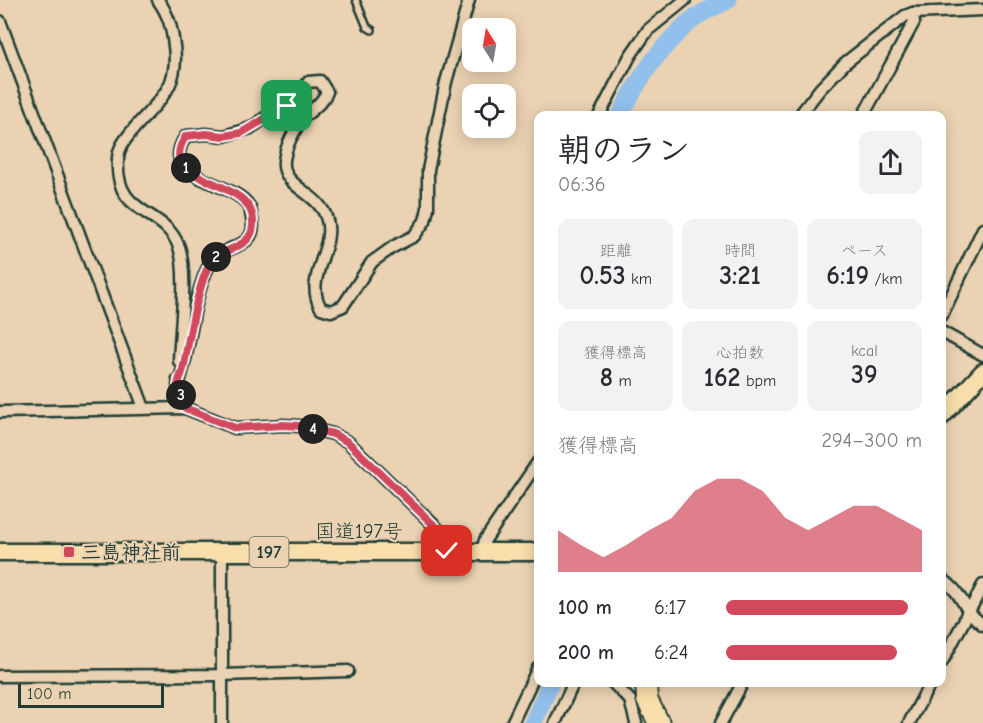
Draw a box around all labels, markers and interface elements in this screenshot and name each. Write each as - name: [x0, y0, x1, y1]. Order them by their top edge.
- north arrow: [462, 18, 516, 72]
- map controls: [462, 18, 516, 138]
- pin: [261, 80, 312, 131]
- button: locate: [462, 84, 516, 138]
- icon: arrive: [270, 89, 303, 122]
- text: 朝のラン: [558, 131, 690, 169]
- button: share: [859, 131, 922, 194]
- pin: 1: [171, 153, 201, 183]
- text: 1: [183, 159, 189, 177]
- text: 06:36: [558, 173, 606, 196]
- pin: 2: [201, 242, 231, 272]
- text: 距離: [600, 242, 632, 260]
- text: 時間: [724, 242, 756, 260]
- text: ペース: [841, 242, 888, 260]
- text: 2: [212, 248, 220, 266]
- text: 0.53: [579, 261, 626, 291]
- text: 3:21: [719, 261, 761, 291]
- text: 6:19: [826, 261, 869, 291]
- text: km: [626, 270, 652, 288]
- text: /km: [869, 270, 902, 288]
- text: kcal: [851, 342, 878, 360]
- text: 獲得標高: [584, 344, 648, 362]
- text: 心拍数: [716, 344, 764, 362]
- text: 39: [851, 360, 878, 390]
- text: 8: [600, 363, 613, 393]
- text: 162: [704, 363, 741, 393]
- text: m: [613, 372, 632, 390]
- text: bpm: [741, 372, 776, 390]
- pin: 3: [166, 380, 196, 410]
- text: 3: [177, 386, 185, 404]
- pin: 4: [298, 414, 328, 444]
- text: 4: [309, 420, 317, 438]
- text: 294–300 m: [822, 429, 922, 452]
- text: 獲得標高: [558, 434, 638, 457]
- street label: 国道197号: [315, 520, 403, 543]
- pin: [421, 525, 472, 576]
- icon: check: [430, 534, 463, 567]
- road number: 197: [250, 537, 288, 567]
- place label: 三島神社前: [81, 541, 181, 564]
- marker: 三島神社前: [62, 545, 76, 559]
- text: 100 m: [558, 596, 612, 619]
- text: 6:17: [654, 596, 686, 619]
- text: 200 m: [558, 641, 614, 664]
- text: 6:24: [654, 641, 689, 664]
- scale bar: [18, 681, 164, 708]
- text: 100 m: [27, 685, 71, 703]

